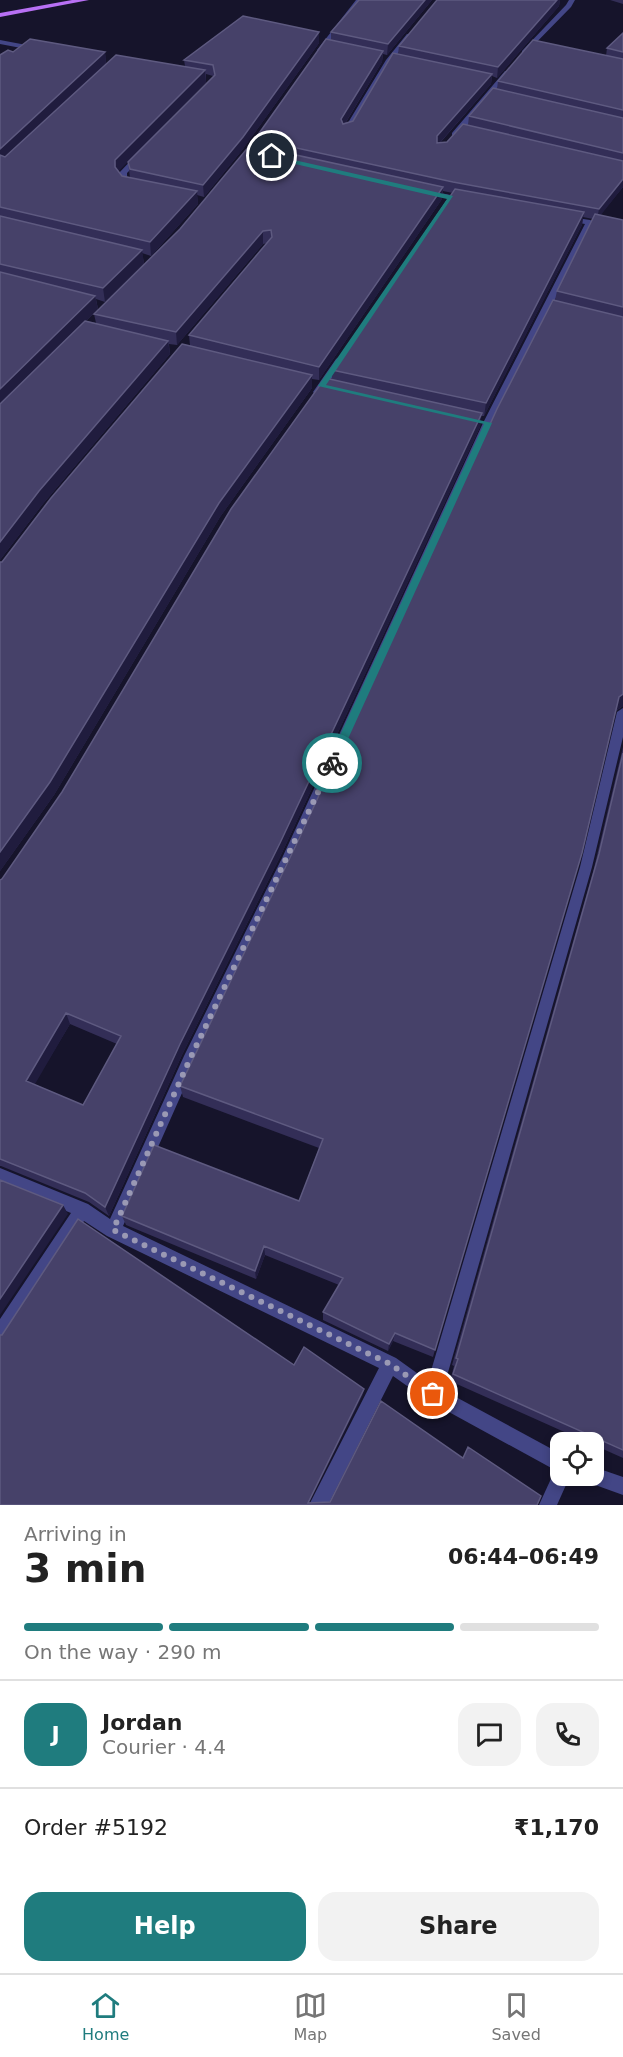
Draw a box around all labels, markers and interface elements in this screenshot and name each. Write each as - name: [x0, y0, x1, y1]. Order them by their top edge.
- pin: [246, 130, 297, 181]
- icon: home: [255, 139, 288, 172]
- courier: [302, 733, 362, 793]
- icon: bike: [316, 747, 349, 780]
- pin: [407, 1368, 458, 1419]
- icon: bag: [416, 1377, 449, 1410]
- map controls: [550, 1432, 604, 1486]
- button: locate: [550, 1432, 604, 1486]
- text: Arriving in: [24, 1522, 127, 1546]
- text: 06:44–06:49: [448, 1544, 599, 1569]
- text: 3 min: [24, 1546, 146, 1591]
- text: On the way · 290 m: [24, 1640, 222, 1664]
- button: chat: [458, 1703, 521, 1766]
- button: phone: [536, 1703, 599, 1766]
- text: Jordan: [102, 1710, 182, 1735]
- text: J: [51, 1722, 60, 1747]
- text: Courier · 4.4: [102, 1735, 226, 1759]
- text: Order #5192: [24, 1815, 168, 1840]
- text: ₹1,170: [514, 1815, 599, 1840]
- button: Help: [24, 1892, 306, 1961]
- button: Share: [318, 1892, 599, 1961]
- tab: Home: [82, 1989, 129, 2044]
- tab: Map: [294, 1989, 327, 2044]
- tab: Saved: [491, 1989, 541, 2044]

